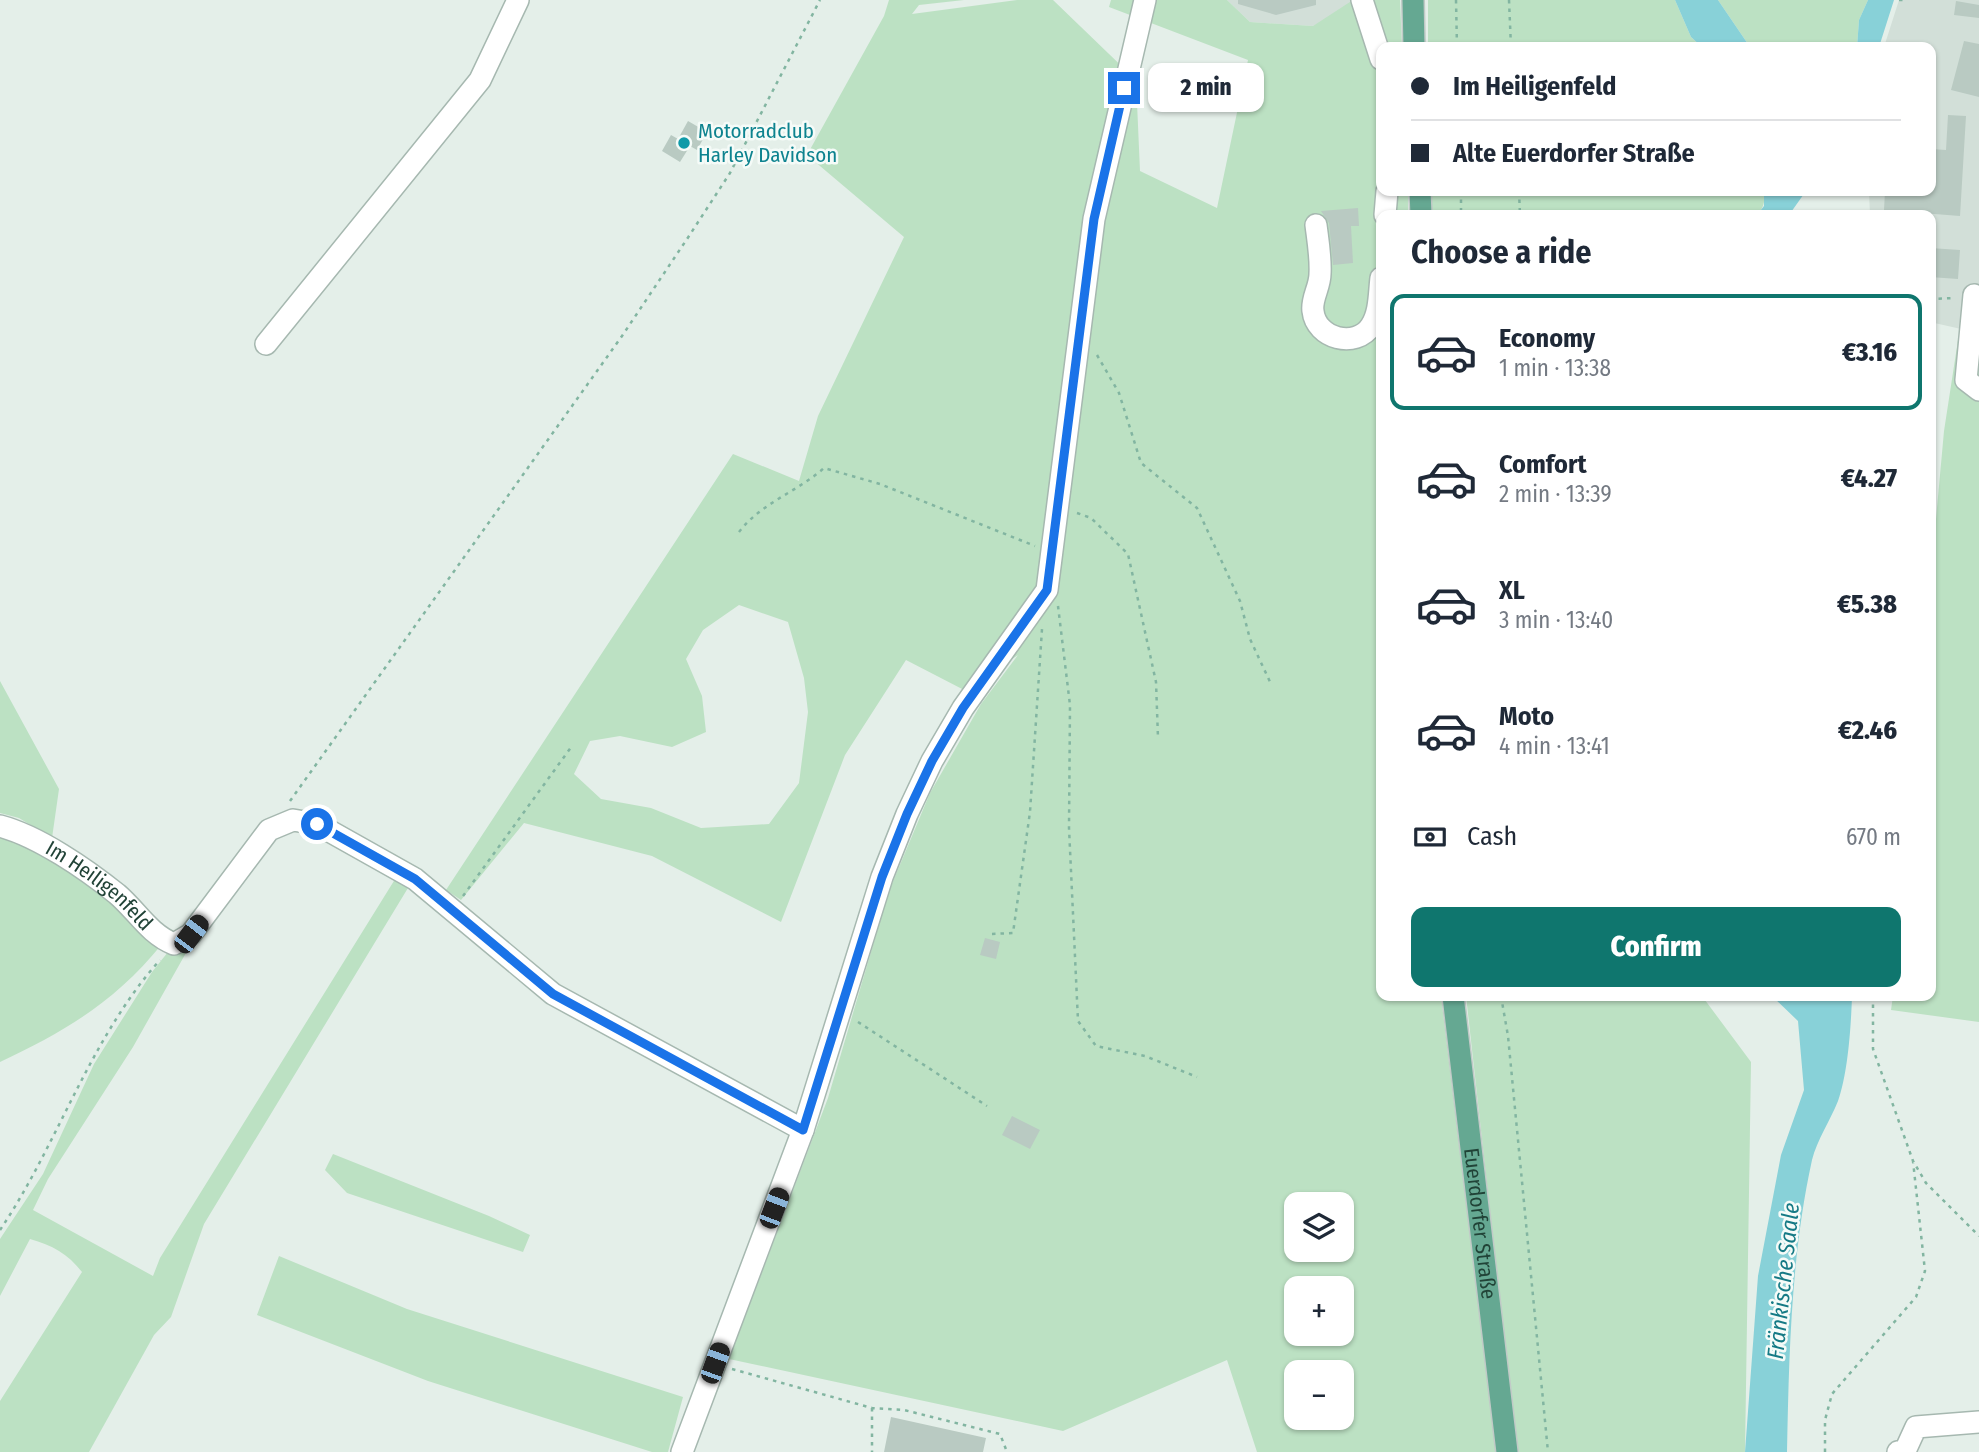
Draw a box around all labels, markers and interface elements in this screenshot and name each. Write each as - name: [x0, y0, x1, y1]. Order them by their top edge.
- callout: 2 min: [1148, 64, 1264, 112]
- text: Im Heiligenfeld: [1453, 71, 1616, 102]
- route end: [1108, 72, 1140, 104]
- text: 2 min: [1181, 73, 1231, 101]
- place label: Motorradclub Harley Davidson: [698, 118, 837, 168]
- marker: Motorradclub Harley Davidson: [676, 135, 692, 151]
- text: Alte Euerdorfer Straße: [1453, 138, 1695, 169]
- text: Choose a ride: [1411, 233, 1592, 271]
- icon: car: [1415, 321, 1478, 384]
- text: Economy: [1499, 323, 1595, 354]
- text: €3.16: [1842, 337, 1897, 368]
- text: 1 min · 13:38: [1499, 354, 1611, 382]
- icon: car: [1415, 447, 1478, 510]
- text: Comfort: [1499, 449, 1587, 480]
- text: €4.27: [1841, 463, 1897, 494]
- text: 2 min · 13:39: [1499, 480, 1612, 508]
- icon: car: [1415, 573, 1478, 636]
- text: XL: [1499, 575, 1525, 606]
- text: €5.38: [1837, 589, 1897, 620]
- text: 3 min · 13:40: [1499, 606, 1613, 634]
- icon: car: [1415, 699, 1478, 762]
- text: Moto: [1499, 701, 1554, 732]
- text: €2.46: [1838, 715, 1897, 746]
- text: 4 min · 13:41: [1499, 732, 1610, 760]
- route start: [301, 808, 333, 840]
- icon: cash: [1411, 818, 1449, 856]
- text: Cash: [1467, 821, 1517, 852]
- text: 670 m: [1846, 823, 1901, 851]
- street label: Im Heiligenfeld: [41, 835, 158, 936]
- button: Confirm: [1411, 907, 1901, 987]
- car: [170, 911, 213, 957]
- street label: Euerdorfer Straße: [1458, 1146, 1502, 1300]
- car: [757, 1185, 792, 1231]
- map controls: [1284, 1192, 1354, 1430]
- button: layers: [1284, 1192, 1354, 1262]
- water label: Fränkische Saale: [1761, 1201, 1805, 1361]
- button: +: [1284, 1276, 1354, 1346]
- car: [698, 1340, 733, 1386]
- button: −: [1284, 1360, 1354, 1430]

